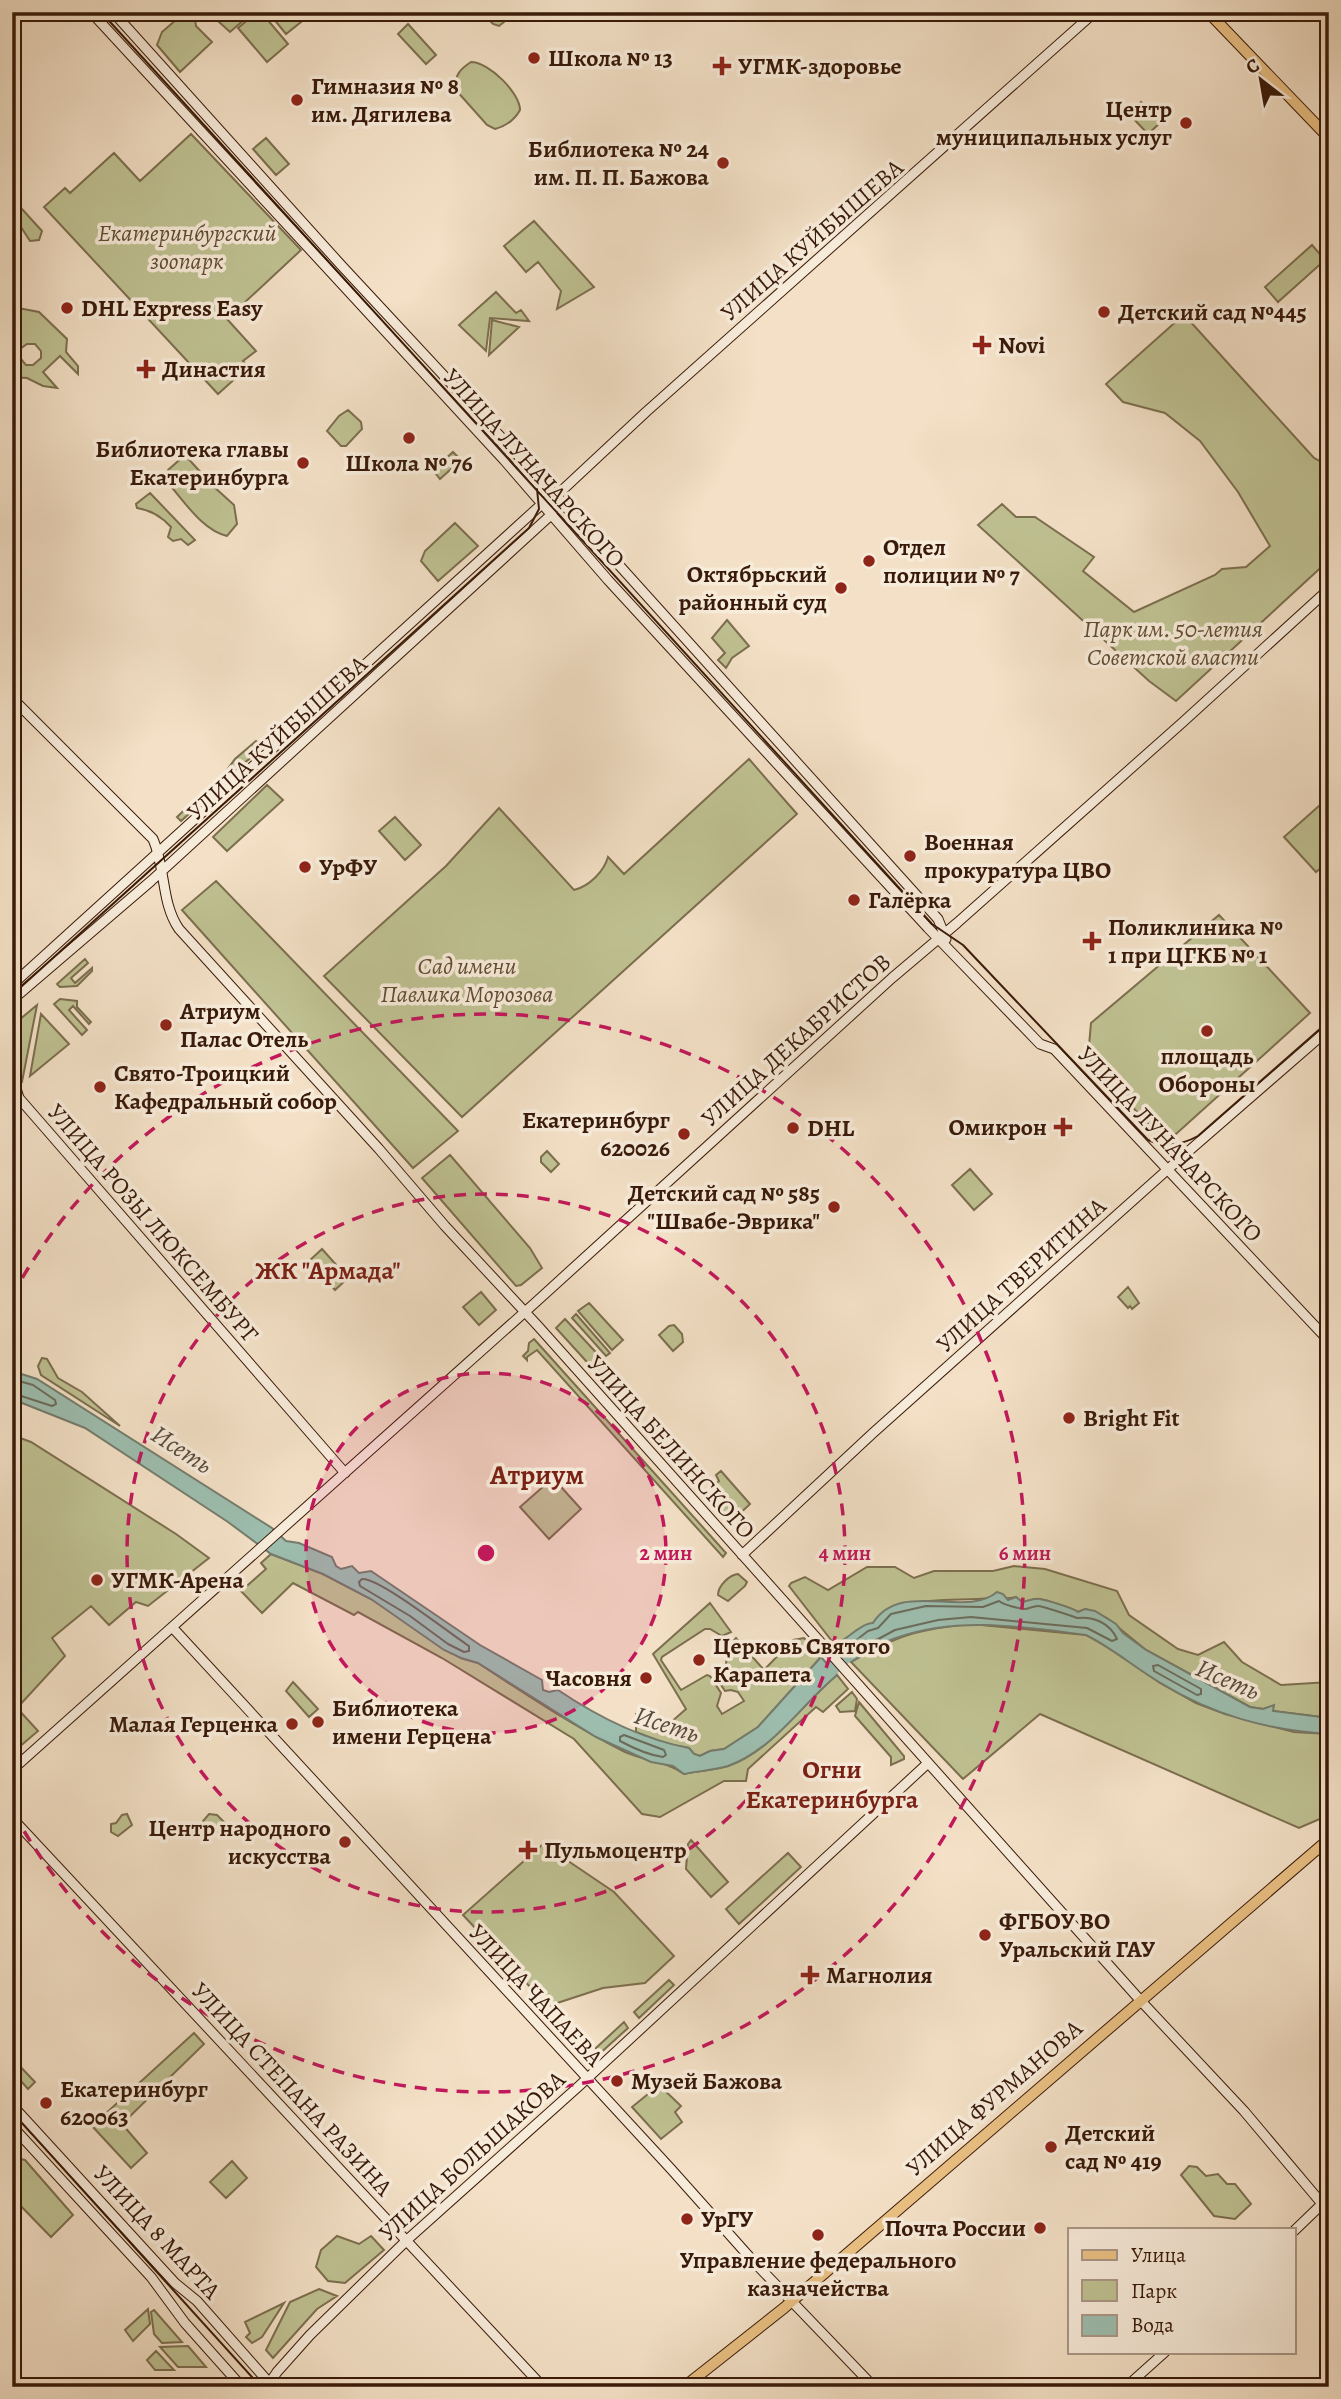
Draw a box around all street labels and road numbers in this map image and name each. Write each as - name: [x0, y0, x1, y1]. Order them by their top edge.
- street label: УЛИЦА КУЙБЫШЕВА: [714, 151, 911, 328]
- street label: УЛИЦА ЛУНАЧАРСКОГО: [436, 362, 632, 574]
- street label: УЛИЦА КУЙБЫШЕВА: [180, 648, 375, 828]
- street label: УЛИЦА ДЕКАБРИСТОВ: [694, 946, 898, 1134]
- street label: УЛИЦА ЛУНАЧАРСКОГО: [1070, 1039, 1270, 1249]
- street label: УЛИЦА РОЗЫ ЛЮКСЕМБУРГ: [40, 1097, 266, 1349]
- street label: УЛИЦА ТВЕРИТИНА: [929, 1190, 1113, 1360]
- street label: УЛИЦА БЕЛИНСКОГО: [580, 1348, 762, 1546]
- street label: УЛИЦА ЧАПАЕВА: [462, 1917, 611, 2074]
- street label: УЛИЦА СТЕПАНА РАЗИНА: [184, 1975, 400, 2204]
- street label: УЛИЦА ФУРМАНОВА: [899, 2012, 1090, 2183]
- street label: УЛИЦА БОЛЬШАКОВА: [372, 2063, 573, 2248]
- street label: УЛИЦА 8 МАРТА: [86, 2158, 228, 2307]

